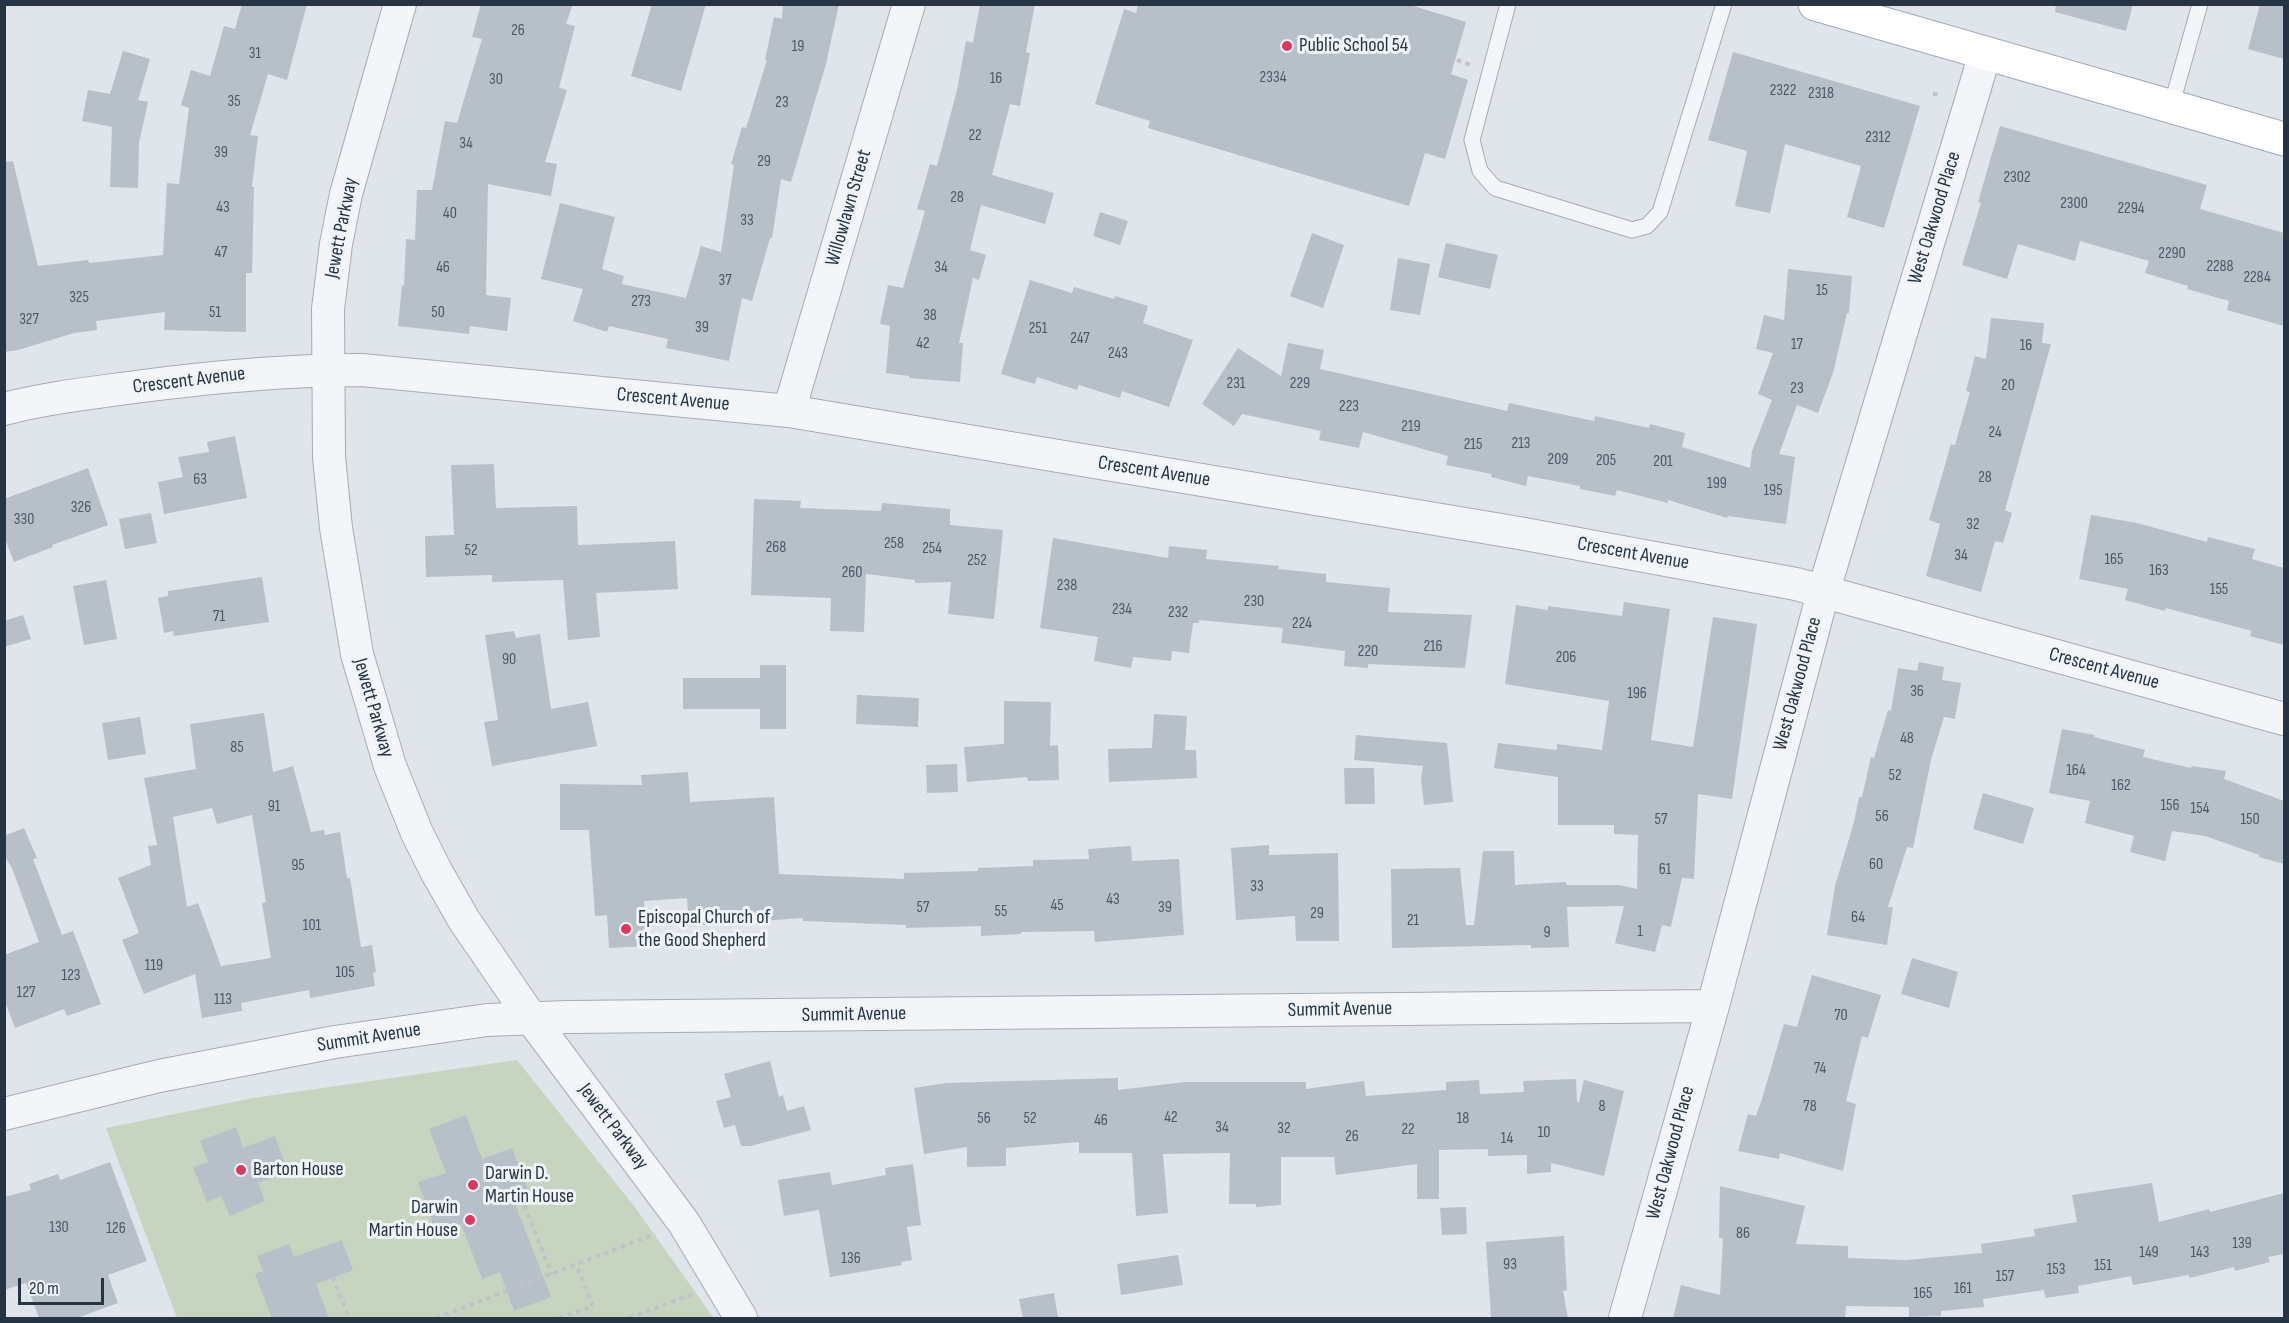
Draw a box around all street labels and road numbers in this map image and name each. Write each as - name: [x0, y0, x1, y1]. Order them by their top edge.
- street label: Willowlawn Street: [821, 147, 877, 269]
- street label: West Oakwood Place: [1903, 149, 1967, 287]
- street label: Jewett Parkway: [320, 176, 364, 280]
- street label: Crescent Avenue: [131, 362, 247, 400]
- street label: Crescent Avenue: [616, 383, 730, 417]
- street label: Crescent Avenue: [1096, 451, 1212, 493]
- street label: Crescent Avenue: [1575, 532, 1691, 576]
- street label: West Oakwood Place: [1769, 615, 1827, 753]
- street label: Crescent Avenue: [2046, 643, 2162, 695]
- street label: Jewett Parkway: [347, 656, 399, 760]
- street label: Summit Avenue: [1288, 997, 1392, 1023]
- street label: Summit Avenue: [802, 1002, 906, 1028]
- street label: Summit Avenue: [316, 1018, 422, 1058]
- street label: Jewett Parkway: [573, 1079, 653, 1175]
- street label: West Oakwood Place: [1642, 1084, 1700, 1222]

